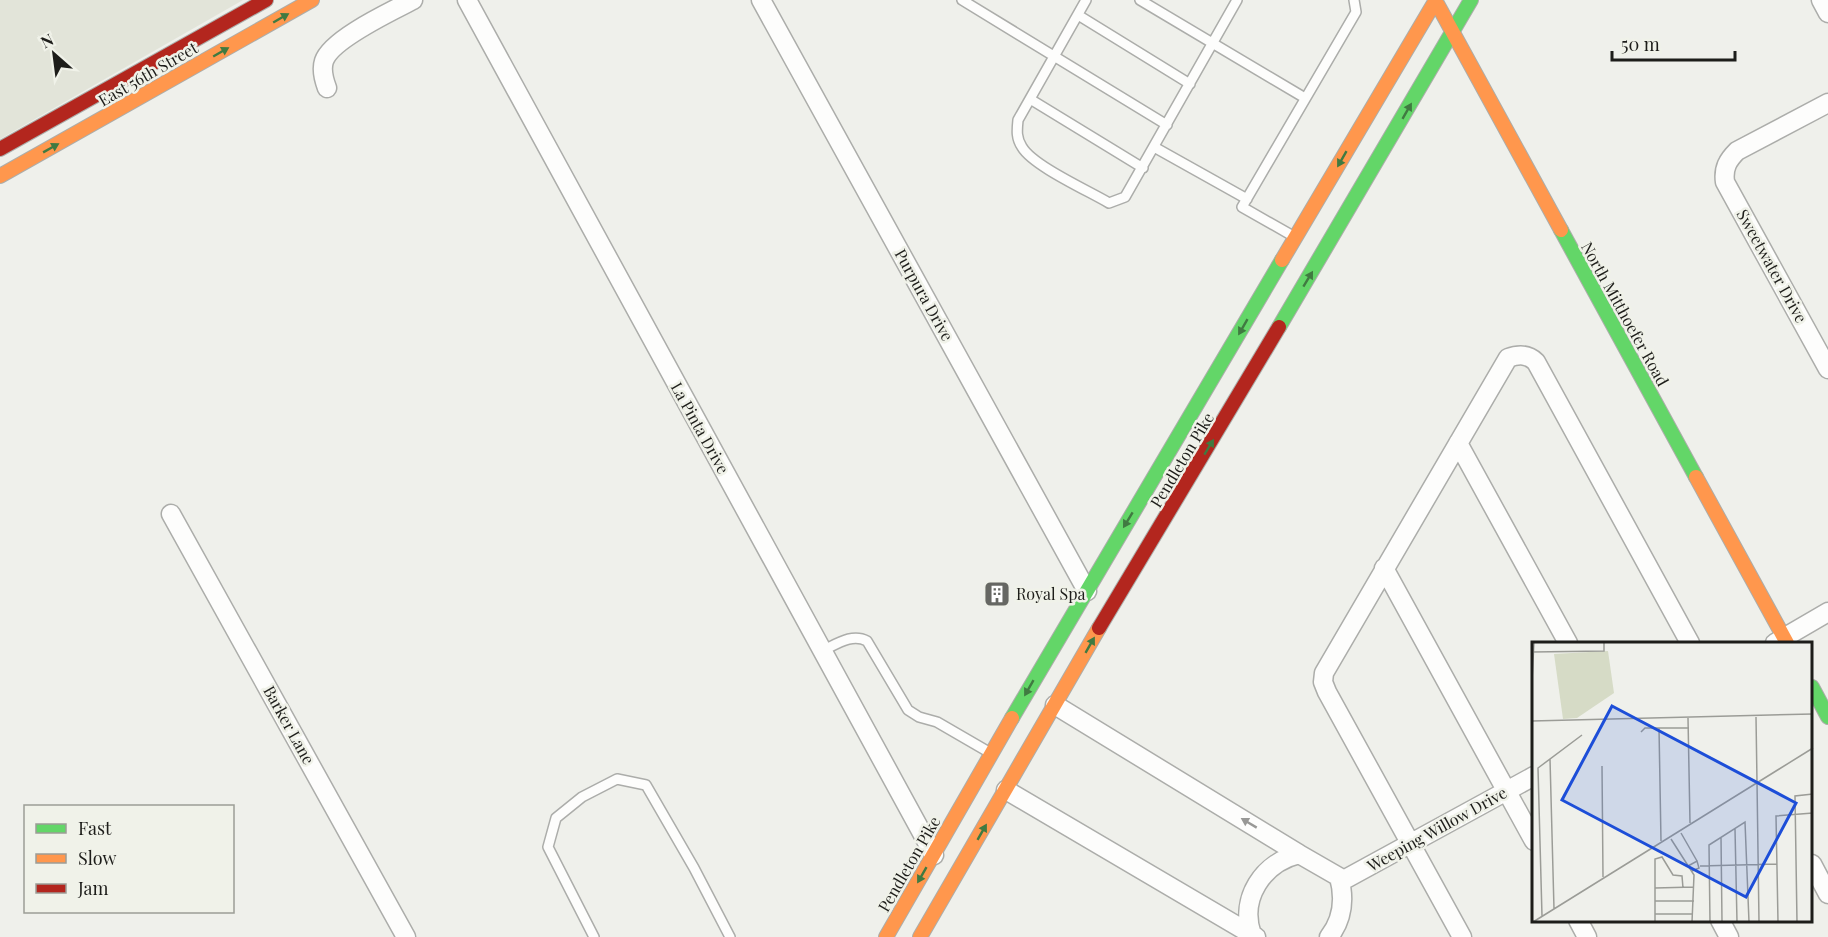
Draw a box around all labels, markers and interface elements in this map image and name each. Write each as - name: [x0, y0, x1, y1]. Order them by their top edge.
- one-way arrow: [273, 12, 289, 23]
- north arrow: [24, 24, 84, 84]
- scale bar: [1612, 24, 1735, 62]
- text: N: [37, 28, 57, 52]
- text: 50 m: [1621, 32, 1660, 56]
- street label: East 56th Street: [94, 37, 201, 110]
- one-way arrow: [213, 47, 230, 57]
- one-way arrow: [1402, 103, 1413, 119]
- one-way arrow: [43, 143, 60, 153]
- one-way arrow: [1336, 151, 1347, 167]
- street label: Sweetwater Drive: [1733, 205, 1812, 326]
- street label: North Mitthoefer Road: [1577, 238, 1674, 390]
- street label: Purpura Drive: [890, 245, 958, 345]
- one-way arrow: [1303, 271, 1314, 287]
- one-way arrow: [1238, 319, 1248, 336]
- street label: La Pinta Drive: [667, 378, 734, 477]
- street label: Pendleton Pike: [1145, 408, 1218, 511]
- one-way arrow: [1204, 438, 1214, 455]
- one-way arrow: [1123, 512, 1134, 528]
- building icon: Royal Spa: [982, 579, 1012, 609]
- place label: Royal Spa: [1016, 583, 1085, 604]
- one-way arrow: [1084, 637, 1095, 653]
- inset map: [1532, 642, 1813, 922]
- one-way arrow: [1024, 680, 1035, 696]
- street label: Barker Lane: [259, 682, 320, 768]
- street label: Weeping Willow Drive: [1362, 781, 1510, 876]
- legend: [24, 805, 234, 913]
- street label: Pendleton Pike: [873, 812, 944, 915]
- text: Fast: [78, 816, 112, 840]
- one-way arrow: [1241, 818, 1257, 829]
- one-way arrow: [976, 824, 987, 840]
- text: Slow: [78, 846, 116, 870]
- one-way arrow: [916, 867, 927, 883]
- text: Jam: [77, 876, 108, 900]

